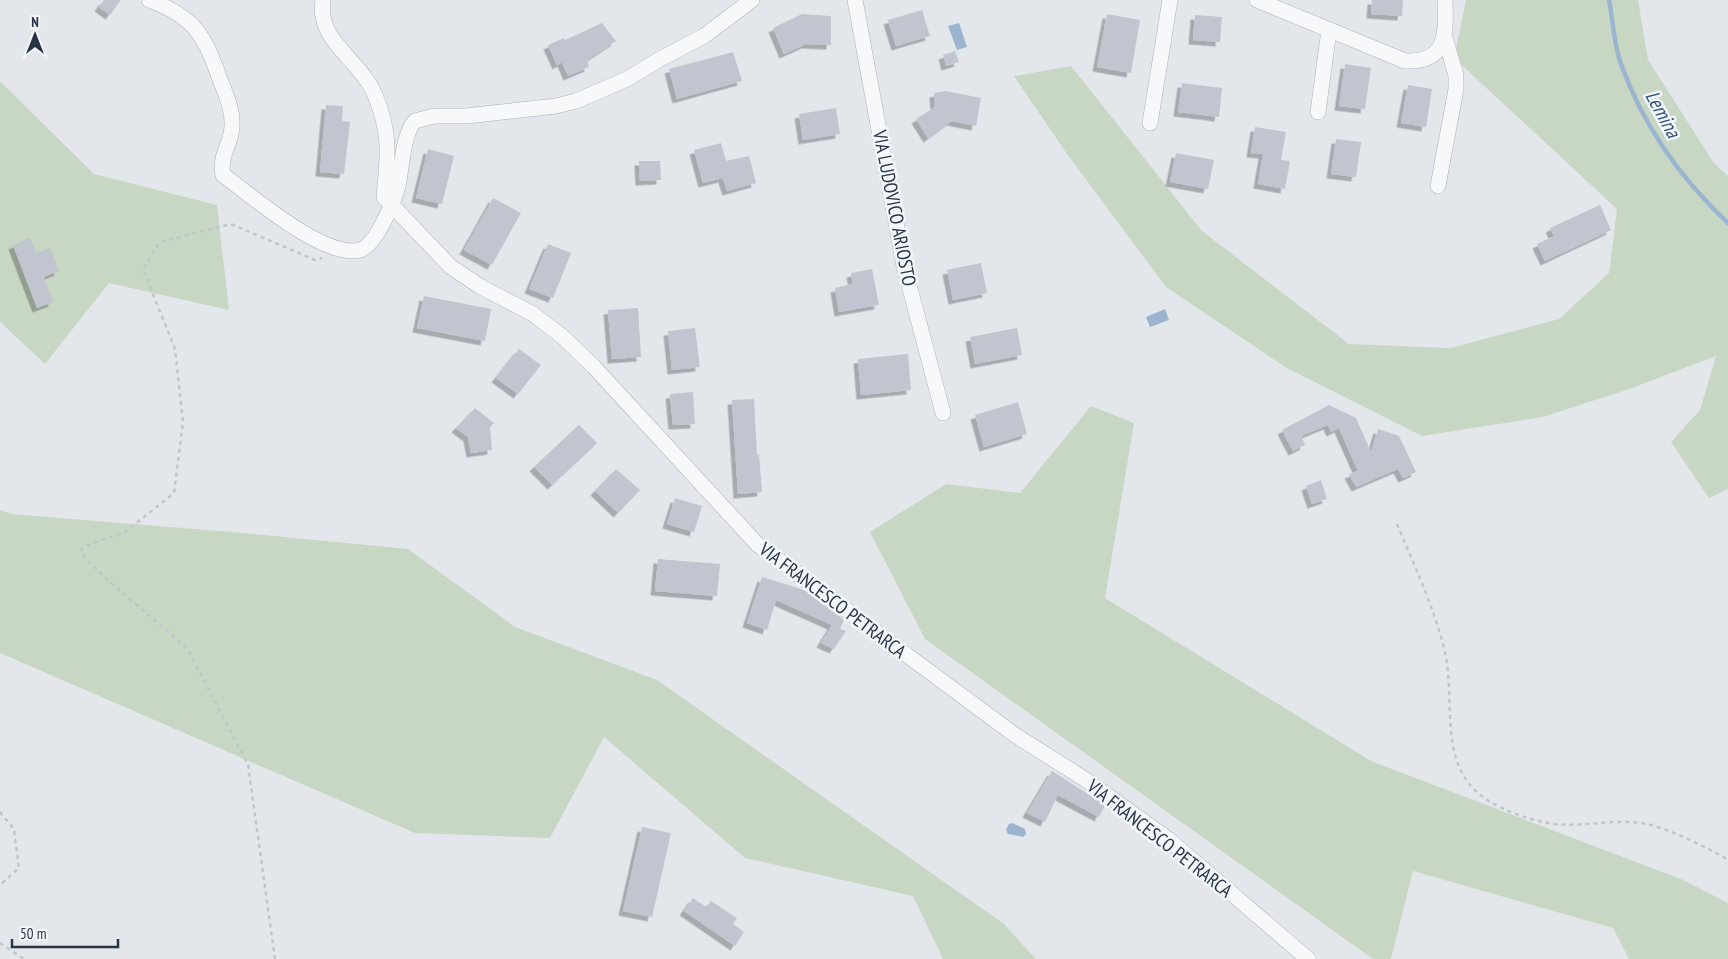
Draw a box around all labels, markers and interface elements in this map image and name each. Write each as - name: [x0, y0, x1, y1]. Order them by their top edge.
- north arrow: [10, 10, 60, 60]
- text: N: [31, 13, 39, 31]
- water label: Lemina: [1640, 86, 1687, 143]
- street label: VIA LUDOVICO ARIOSTO: [868, 127, 922, 288]
- street label: VIA FRANCESCO PETRARCA: [754, 536, 911, 663]
- street label: VIA FRANCESCO PETRARCA: [1082, 773, 1237, 902]
- scale bar: [12, 916, 119, 948]
- text: 50 m: [20, 924, 46, 943]

